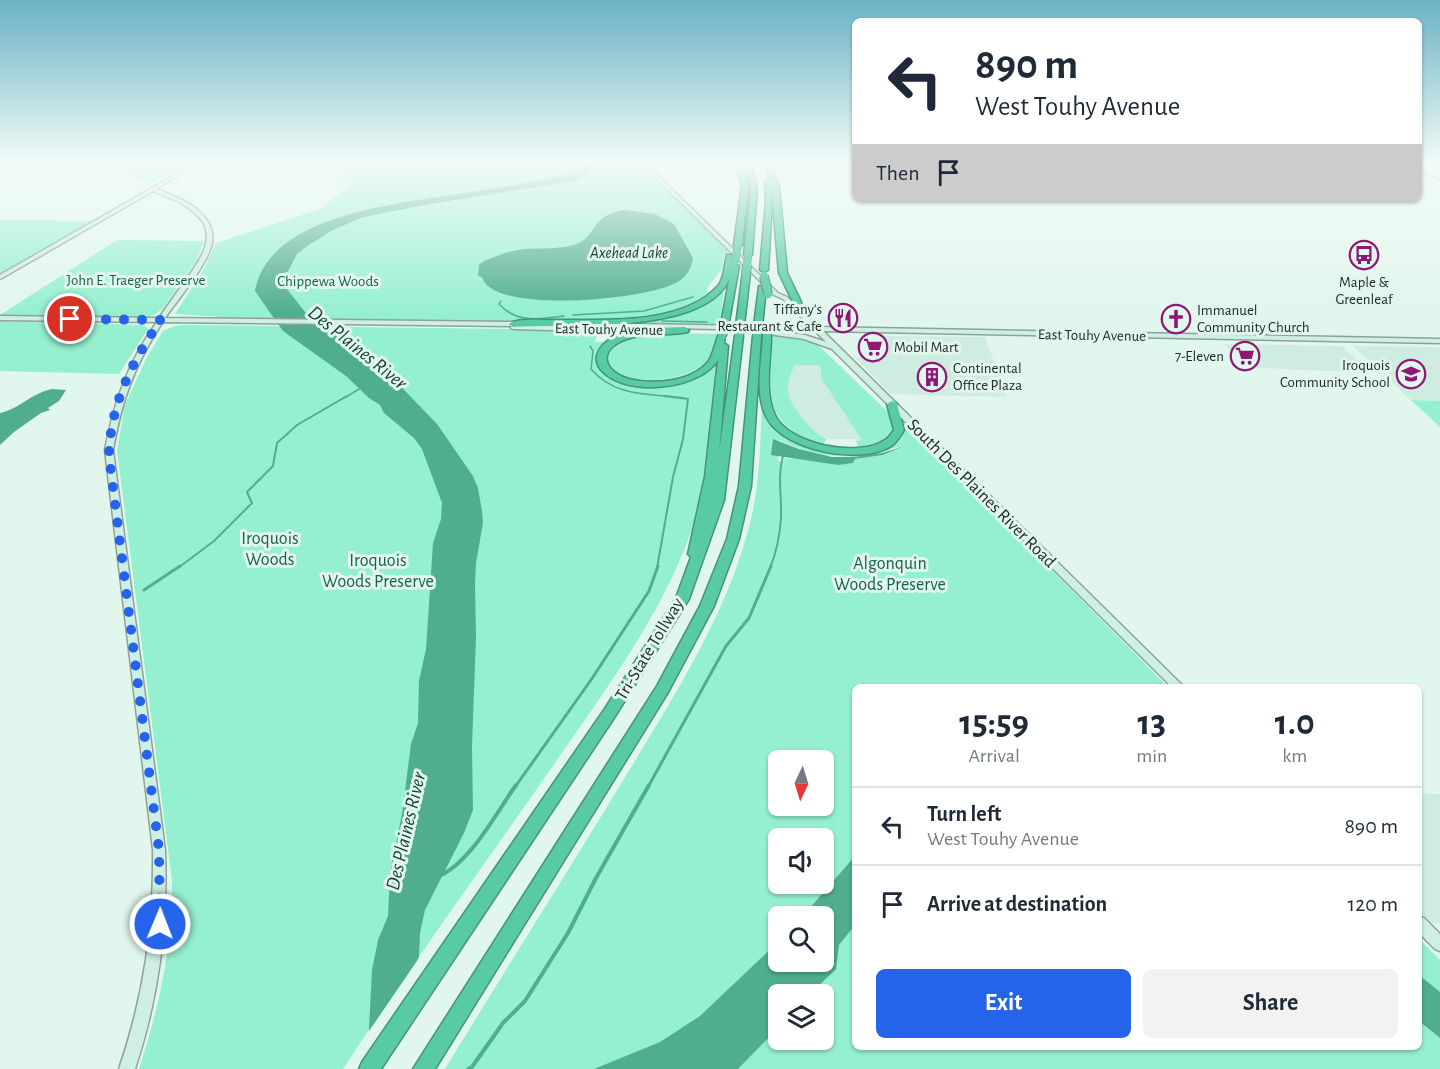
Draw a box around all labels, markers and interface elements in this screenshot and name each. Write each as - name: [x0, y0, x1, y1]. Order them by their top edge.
- icon: left: [876, 42, 954, 120]
- text: 890 m: [975, 44, 1078, 86]
- text: West Touhy Avenue: [975, 93, 1180, 120]
- icon: arrive: [932, 156, 965, 189]
- text: Then: [876, 162, 920, 184]
- bus stop icon: Maple & Greenleaf: [1348, 239, 1380, 271]
- water label: Axehead Lake: [589, 245, 668, 261]
- park label: John E. Traeger Preserve: [67, 273, 206, 288]
- park label: Chippewa Woods: [277, 274, 379, 289]
- place label: Maple & Greenleaf: [1335, 275, 1394, 307]
- pin: [44, 293, 95, 344]
- icon: arrive: [53, 302, 86, 335]
- water label: Des Plaines River: [304, 302, 411, 394]
- place label: Tiffany's Restaurant & Cafe: [717, 302, 822, 334]
- restaurant icon: Tiffany's Restaurant & Cafe: [827, 302, 859, 334]
- church icon: Immanuel Community Church: [1160, 303, 1192, 335]
- place label: Immanuel Community Church: [1197, 303, 1310, 335]
- street label: East Touhy Avenue: [555, 321, 663, 338]
- street label: East Touhy Avenue: [1038, 327, 1146, 344]
- supermarket icon: Mobil Mart: [857, 331, 889, 363]
- place label: Mobil Mart: [894, 340, 959, 355]
- supermarket icon: 7-Eleven: [1229, 340, 1261, 372]
- place label: 7-Eleven: [1175, 349, 1224, 364]
- place label: Iroquois Community School: [1280, 358, 1390, 390]
- school or university icon: Iroquois Community School: [1395, 358, 1427, 390]
- building icon: Continental Office Plaza: [916, 361, 948, 393]
- place label: Continental Office Plaza: [953, 361, 1022, 393]
- street label: South Des Plaines River Road: [903, 416, 1059, 572]
- park label: Iroquois Woods: [241, 530, 299, 569]
- park label: Iroquois Woods Preserve: [322, 552, 434, 591]
- park label: Algonquin Woods Preserve: [834, 555, 946, 594]
- street label: Tri-State Tollway: [612, 595, 688, 704]
- text: 15:59: [959, 705, 1029, 741]
- text: 13: [1138, 705, 1166, 741]
- text: 1.0: [1275, 705, 1315, 741]
- text: Arrival: [968, 746, 1020, 766]
- text: min: [1136, 746, 1167, 766]
- text: km: [1282, 746, 1307, 766]
- north arrow: [768, 750, 834, 816]
- map controls: [768, 750, 834, 1050]
- water label: Des Plaines River: [383, 770, 429, 892]
- text: Turn left: [927, 803, 1001, 825]
- icon: left: [876, 810, 909, 843]
- text: 890 m: [1344, 815, 1398, 837]
- button: sound: [768, 828, 834, 894]
- text: West Touhy Avenue: [927, 829, 1079, 849]
- icon: arrive: [876, 888, 909, 921]
- position arrow: [128, 892, 192, 956]
- text: Arrive at destination: [927, 893, 1107, 915]
- text: 120 m: [1348, 893, 1398, 915]
- button: search: [768, 906, 834, 972]
- button: Exit: [876, 969, 1131, 1038]
- button: Share: [1143, 969, 1398, 1038]
- button: layers: [768, 984, 834, 1050]

